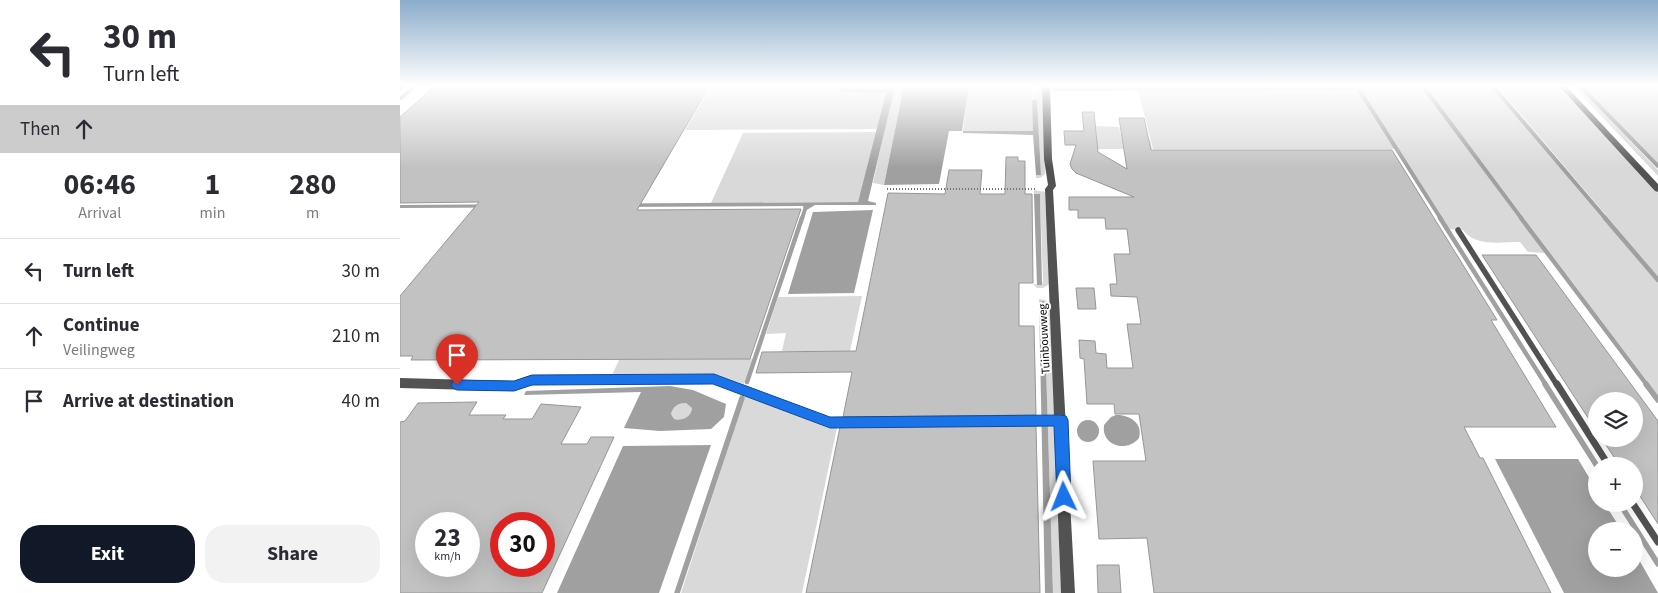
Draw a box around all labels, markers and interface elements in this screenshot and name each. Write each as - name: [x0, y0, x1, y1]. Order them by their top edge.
- text: 30 m: [103, 12, 177, 62]
- icon: left: [20, 20, 85, 85]
- text: Turn left: [103, 58, 179, 90]
- icon: ahead: [70, 115, 98, 143]
- text: Then: [20, 116, 60, 143]
- text: 06:46: [64, 163, 136, 206]
- text: 1: [204, 163, 220, 206]
- text: 280: [289, 163, 336, 206]
- text: Arrival: [78, 202, 121, 224]
- text: min: [199, 202, 225, 224]
- text: m: [306, 202, 319, 224]
- icon: left: [20, 257, 48, 285]
- text: Turn left: [63, 258, 134, 285]
- text: 30 m: [342, 258, 380, 285]
- street label: Tuinbouwweg: [1034, 303, 1055, 375]
- text: Continue: [63, 312, 140, 339]
- icon: ahead: [20, 322, 48, 350]
- text: 210 m: [332, 323, 380, 350]
- pin: [436, 334, 478, 385]
- text: Veilingweg: [63, 339, 135, 361]
- icon: arrive: [443, 341, 471, 369]
- icon: arrive: [20, 387, 48, 415]
- text: Arrive at destination: [63, 388, 234, 415]
- text: 40 m: [342, 388, 380, 415]
- map controls: [1588, 392, 1643, 577]
- button: layers: [1588, 392, 1643, 447]
- button: +: [1588, 457, 1643, 512]
- position arrow: [1037, 470, 1089, 522]
- speed limit sign: 30: [490, 512, 555, 577]
- text: 23: [434, 520, 461, 556]
- button: −: [1588, 522, 1643, 577]
- button: Exit: [20, 525, 195, 583]
- button: Share: [205, 525, 380, 583]
- text: km/h: [434, 548, 461, 565]

